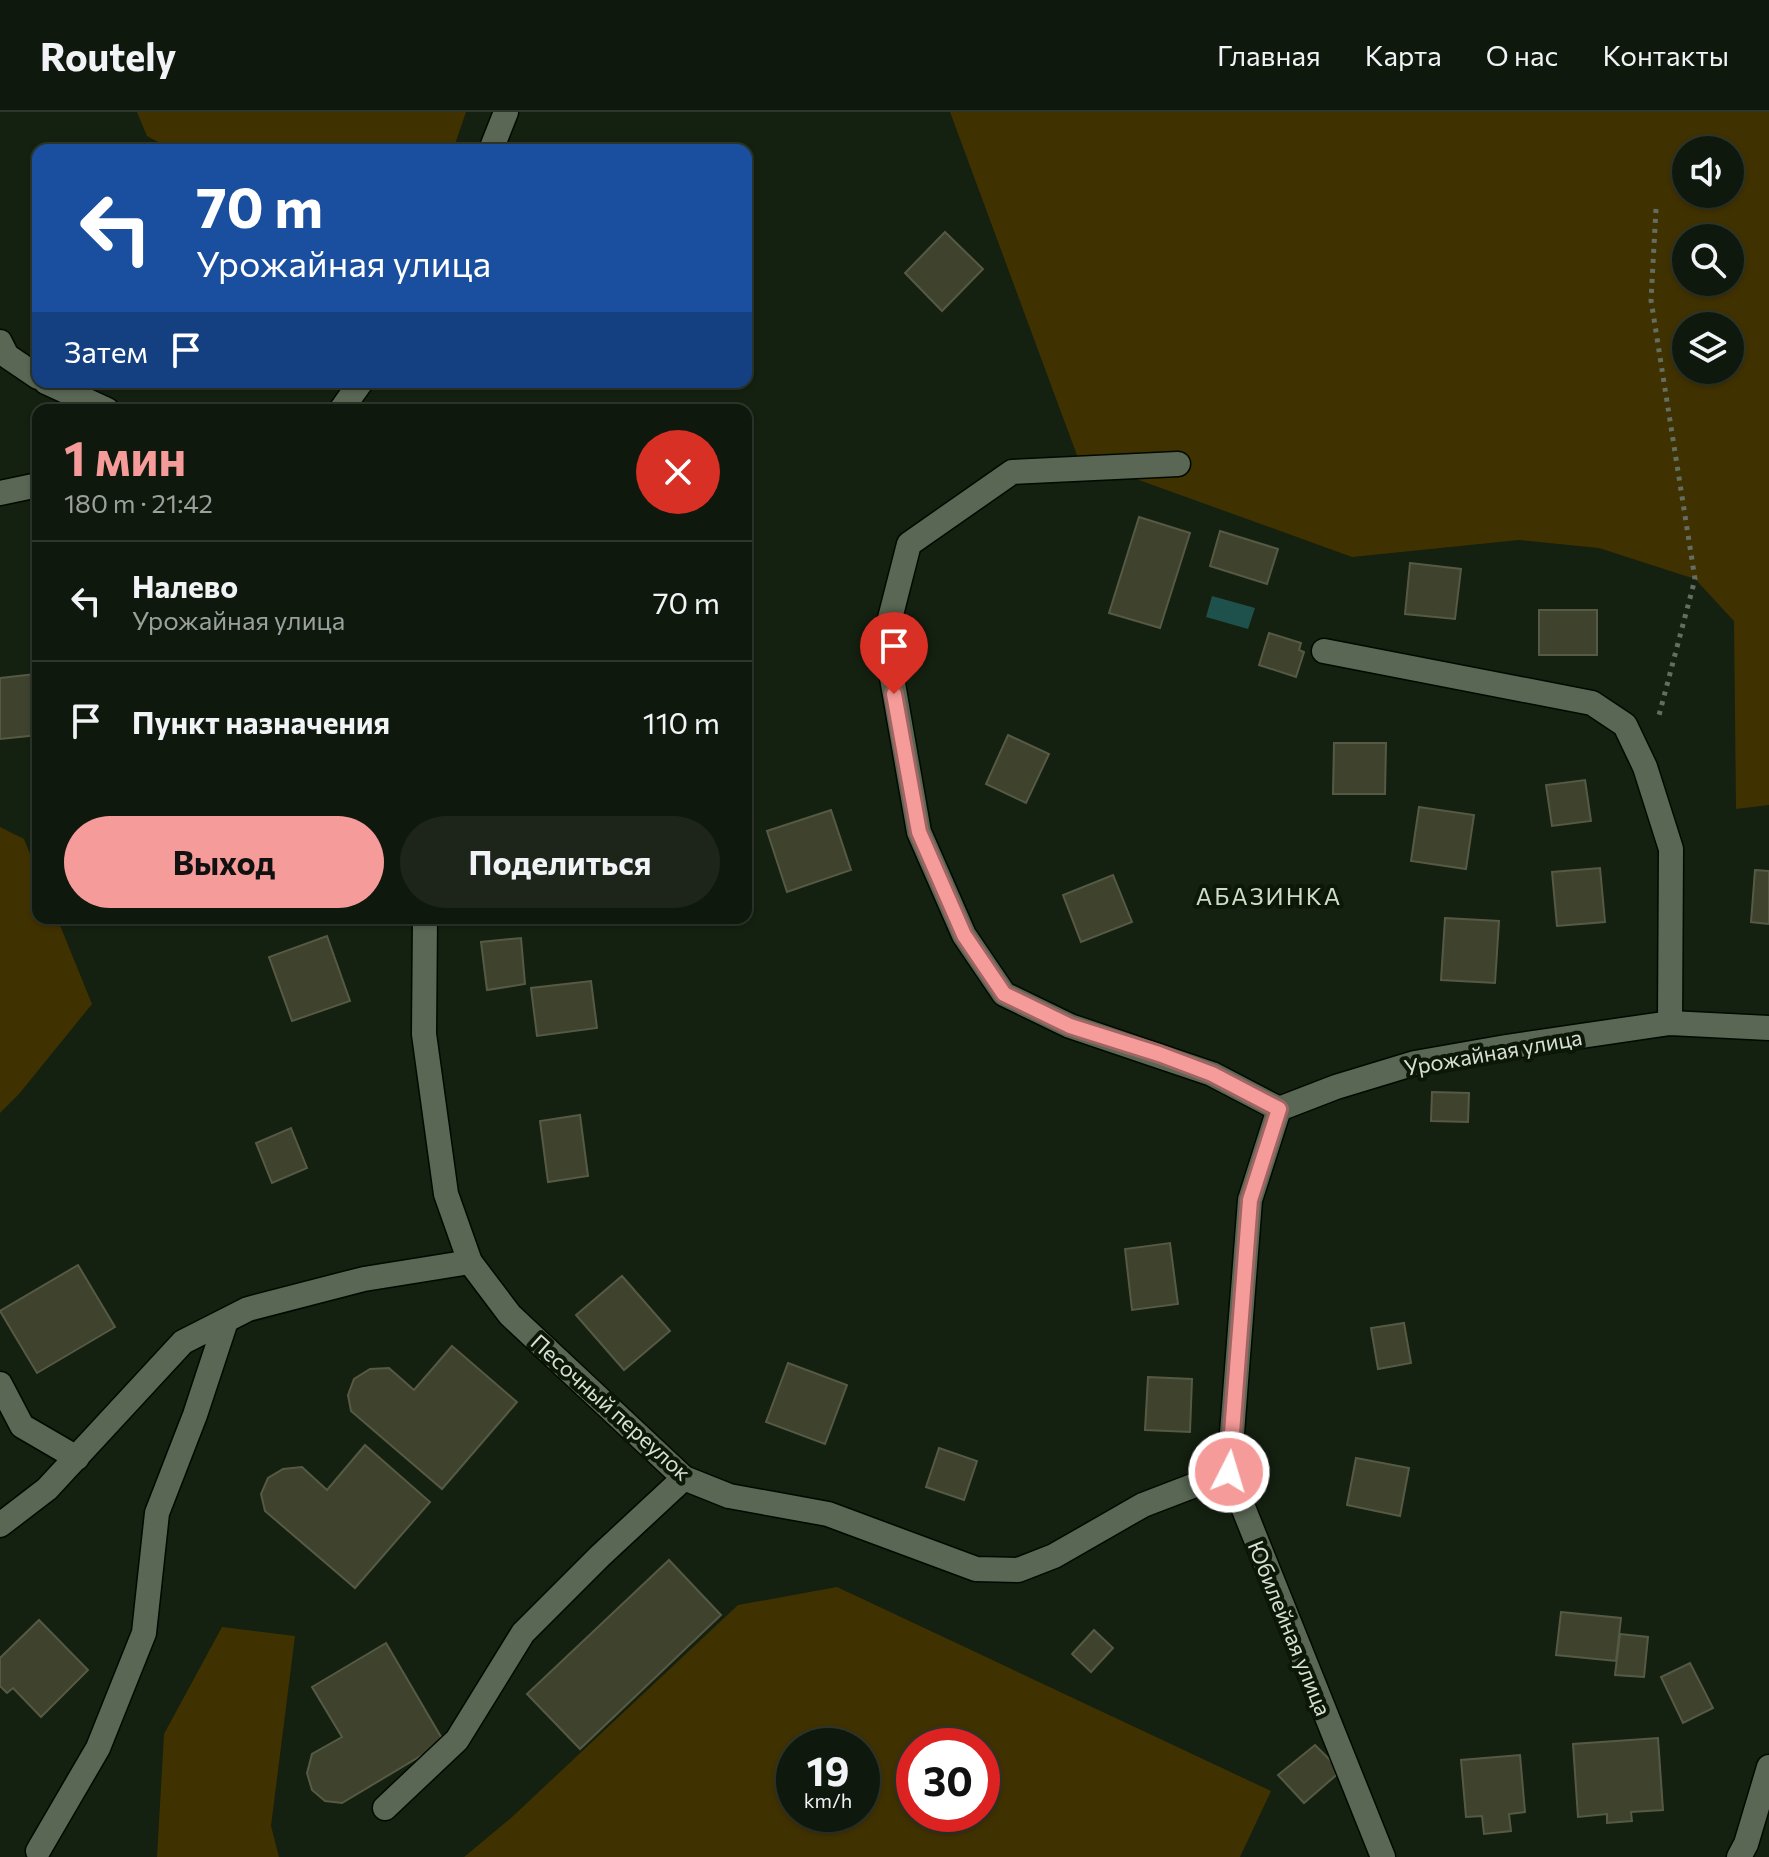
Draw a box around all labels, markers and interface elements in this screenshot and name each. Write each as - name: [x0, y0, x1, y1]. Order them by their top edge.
- text: Routely: [40, 32, 176, 79]
- text: Главная: [1217, 38, 1321, 72]
- text: Карта: [1365, 38, 1442, 72]
- text: О нас: [1486, 38, 1558, 72]
- text: Контакты: [1602, 38, 1729, 72]
- map controls: [1672, 136, 1744, 384]
- button: sound: [1672, 136, 1744, 208]
- text: 70 m: [196, 171, 323, 240]
- icon: left: [64, 176, 168, 280]
- button: search: [1672, 224, 1744, 296]
- text: Урожайная улица: [196, 240, 491, 284]
- button: layers: [1672, 312, 1744, 384]
- icon: arrive: [164, 328, 208, 372]
- text: Затем: [64, 332, 148, 369]
- text: 1 мин: [64, 427, 186, 486]
- button: close: [636, 430, 720, 514]
- text: 180 m · 21:42: [64, 487, 213, 518]
- text: Налево: [132, 567, 238, 604]
- icon: left: [64, 579, 108, 623]
- text: 70 m: [653, 583, 720, 620]
- text: Урожайная улица: [132, 604, 345, 635]
- pin: [860, 612, 928, 694]
- icon: arrive: [872, 624, 916, 668]
- icon: arrive: [64, 699, 108, 743]
- text: Пункт назначения: [132, 703, 390, 740]
- text: 110 m: [643, 703, 720, 740]
- button: Выход: [64, 816, 384, 908]
- button: Поделиться: [400, 816, 720, 908]
- district label: АБАЗИНКА: [1196, 881, 1342, 910]
- street label: Урожайная улица: [1402, 1023, 1584, 1081]
- street label: Песочный переулок: [526, 1328, 697, 1486]
- position arrow: [1187, 1430, 1271, 1514]
- street label: Юбилейная улица: [1243, 1536, 1337, 1720]
- speed limit sign: 30: [896, 1728, 1000, 1832]
- text: 19: [807, 1745, 849, 1794]
- text: km/h: [804, 1788, 852, 1812]

